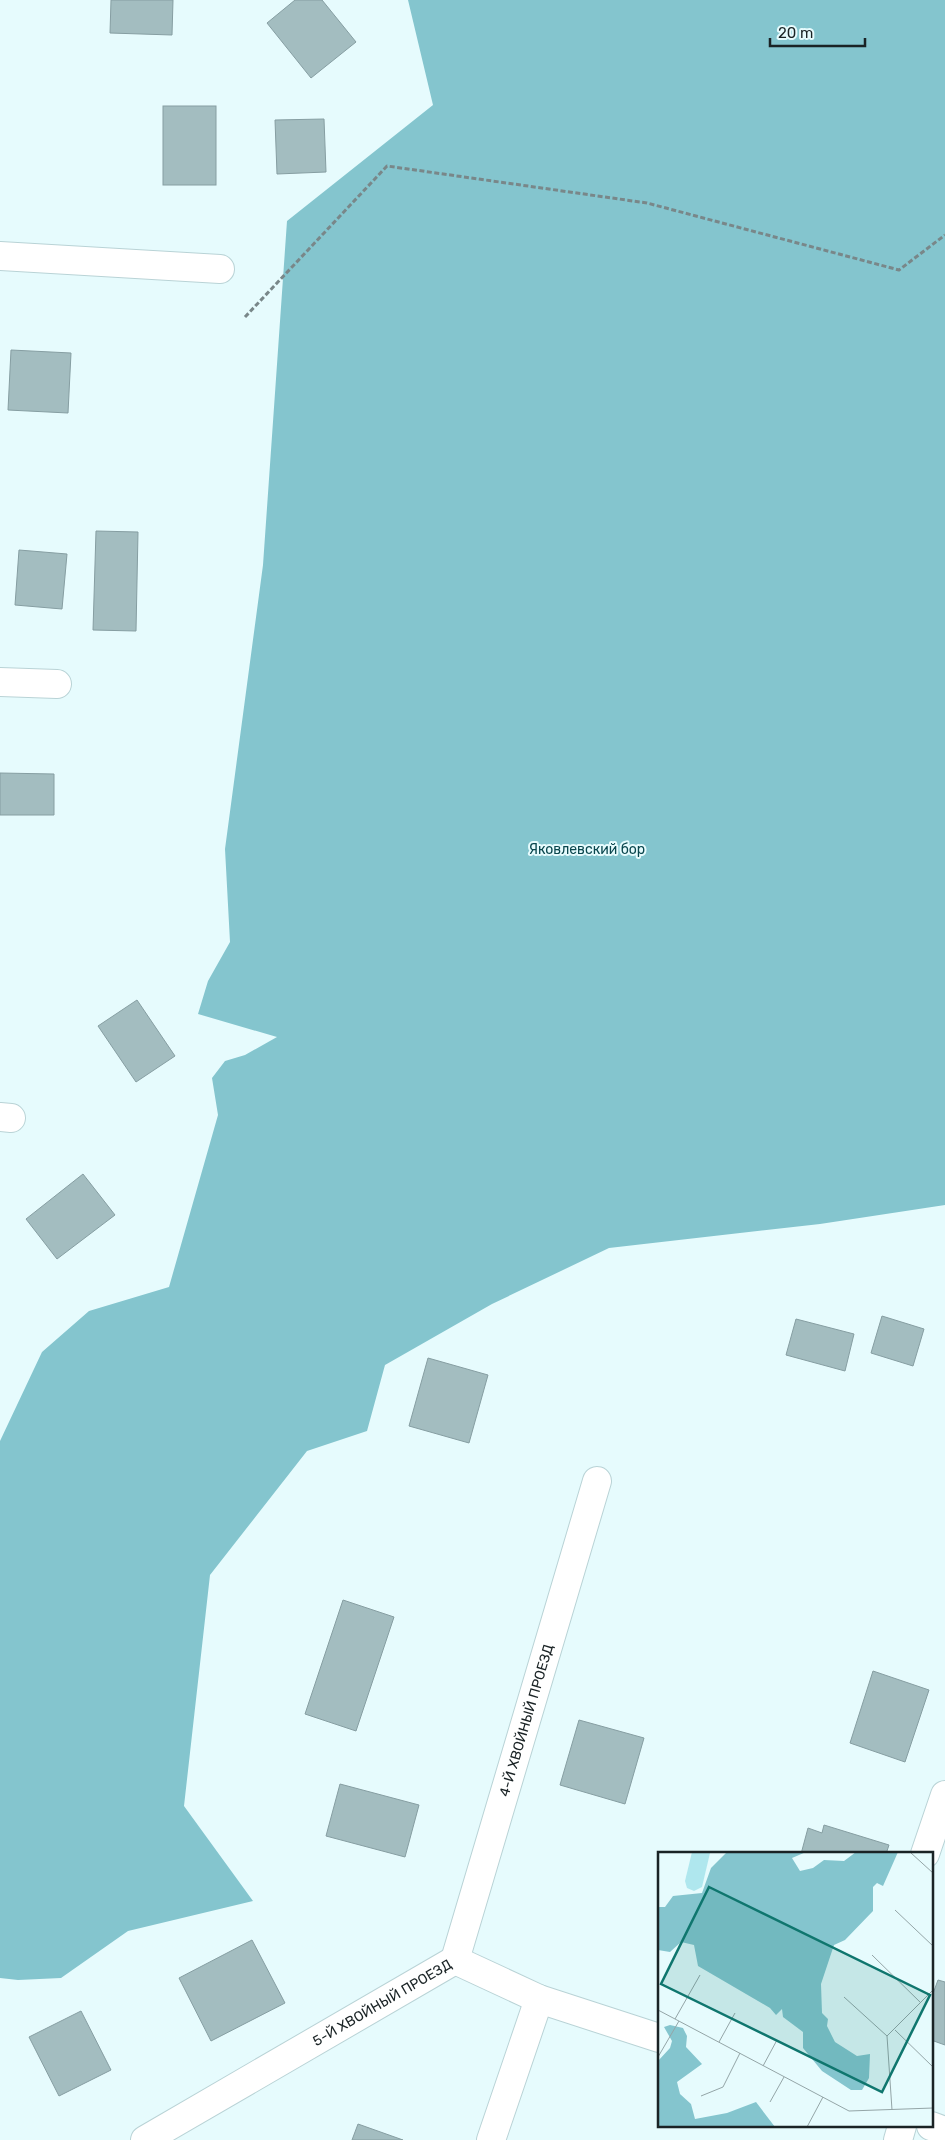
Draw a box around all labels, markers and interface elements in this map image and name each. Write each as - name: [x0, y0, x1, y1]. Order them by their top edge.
- scale bar: [770, 15, 865, 47]
- text: 20 m: [778, 24, 813, 42]
- park label: Яковлевский бор: [529, 841, 645, 858]
- street label: 4-Й ХВОЙНЫЙ ПРОЕЗД: [496, 1642, 557, 1799]
- inset map: [658, 1852, 932, 2128]
- street label: 5-Й ХВОЙНЫЙ ПРОЕЗД: [310, 1956, 455, 2050]

